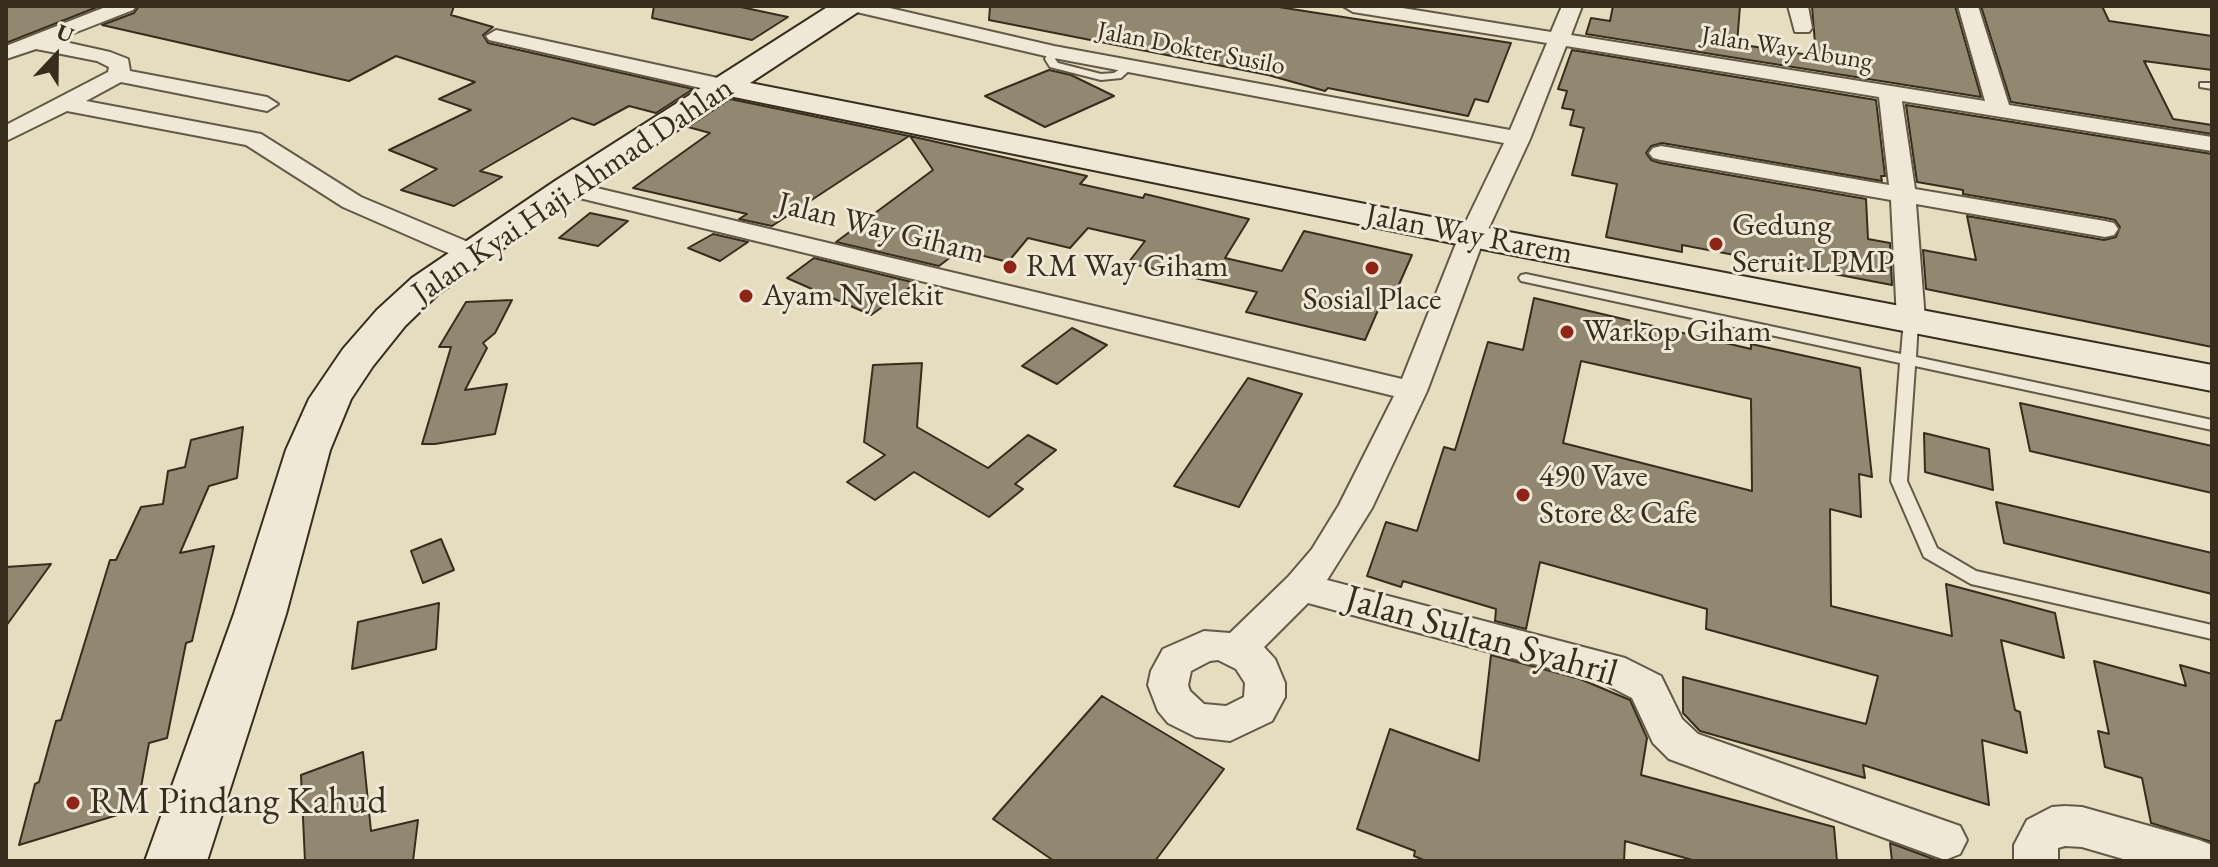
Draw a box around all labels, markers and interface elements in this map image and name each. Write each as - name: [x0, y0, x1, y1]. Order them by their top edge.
- street label: Jalan Dokter Susilo: [1094, 15, 1288, 83]
- north arrow: [16, 16, 96, 96]
- text: U: [52, 17, 78, 50]
- street label: Jalan Way Abung: [1699, 20, 1875, 78]
- street label: Jalan Kyai Haji Ahmad Dahlan: [405, 69, 741, 313]
- street label: Jalan Way Giham: [774, 185, 988, 273]
- street label: Jalan Way Rarem: [1362, 196, 1576, 274]
- place label: Gedung Seruit LPMP: [1732, 207, 1894, 282]
- marker: Gedung Seruit LPMP: [1707, 235, 1725, 253]
- place label: RM Way Giham: [1026, 248, 1228, 286]
- marker: RM Way Giham: [1001, 258, 1019, 276]
- marker: Sosial Place: [1363, 259, 1381, 277]
- place label: Ayam Nyelekit: [762, 277, 944, 315]
- place label: Sosial Place: [1303, 281, 1441, 319]
- marker: Ayam Nyelekit: [737, 287, 755, 305]
- place label: Warkop Giham: [1583, 313, 1772, 351]
- marker: Warkop Giham: [1558, 323, 1576, 341]
- place label: 490 Vave Store & Cafe: [1539, 458, 1697, 533]
- marker: 490 Vave Store & Cafe: [1514, 486, 1532, 504]
- street label: Jalan Sultan Syahril: [1340, 576, 1622, 698]
- place label: RM Pindang Kahud: [89, 780, 387, 826]
- marker: RM Pindang Kahud: [64, 794, 82, 812]

